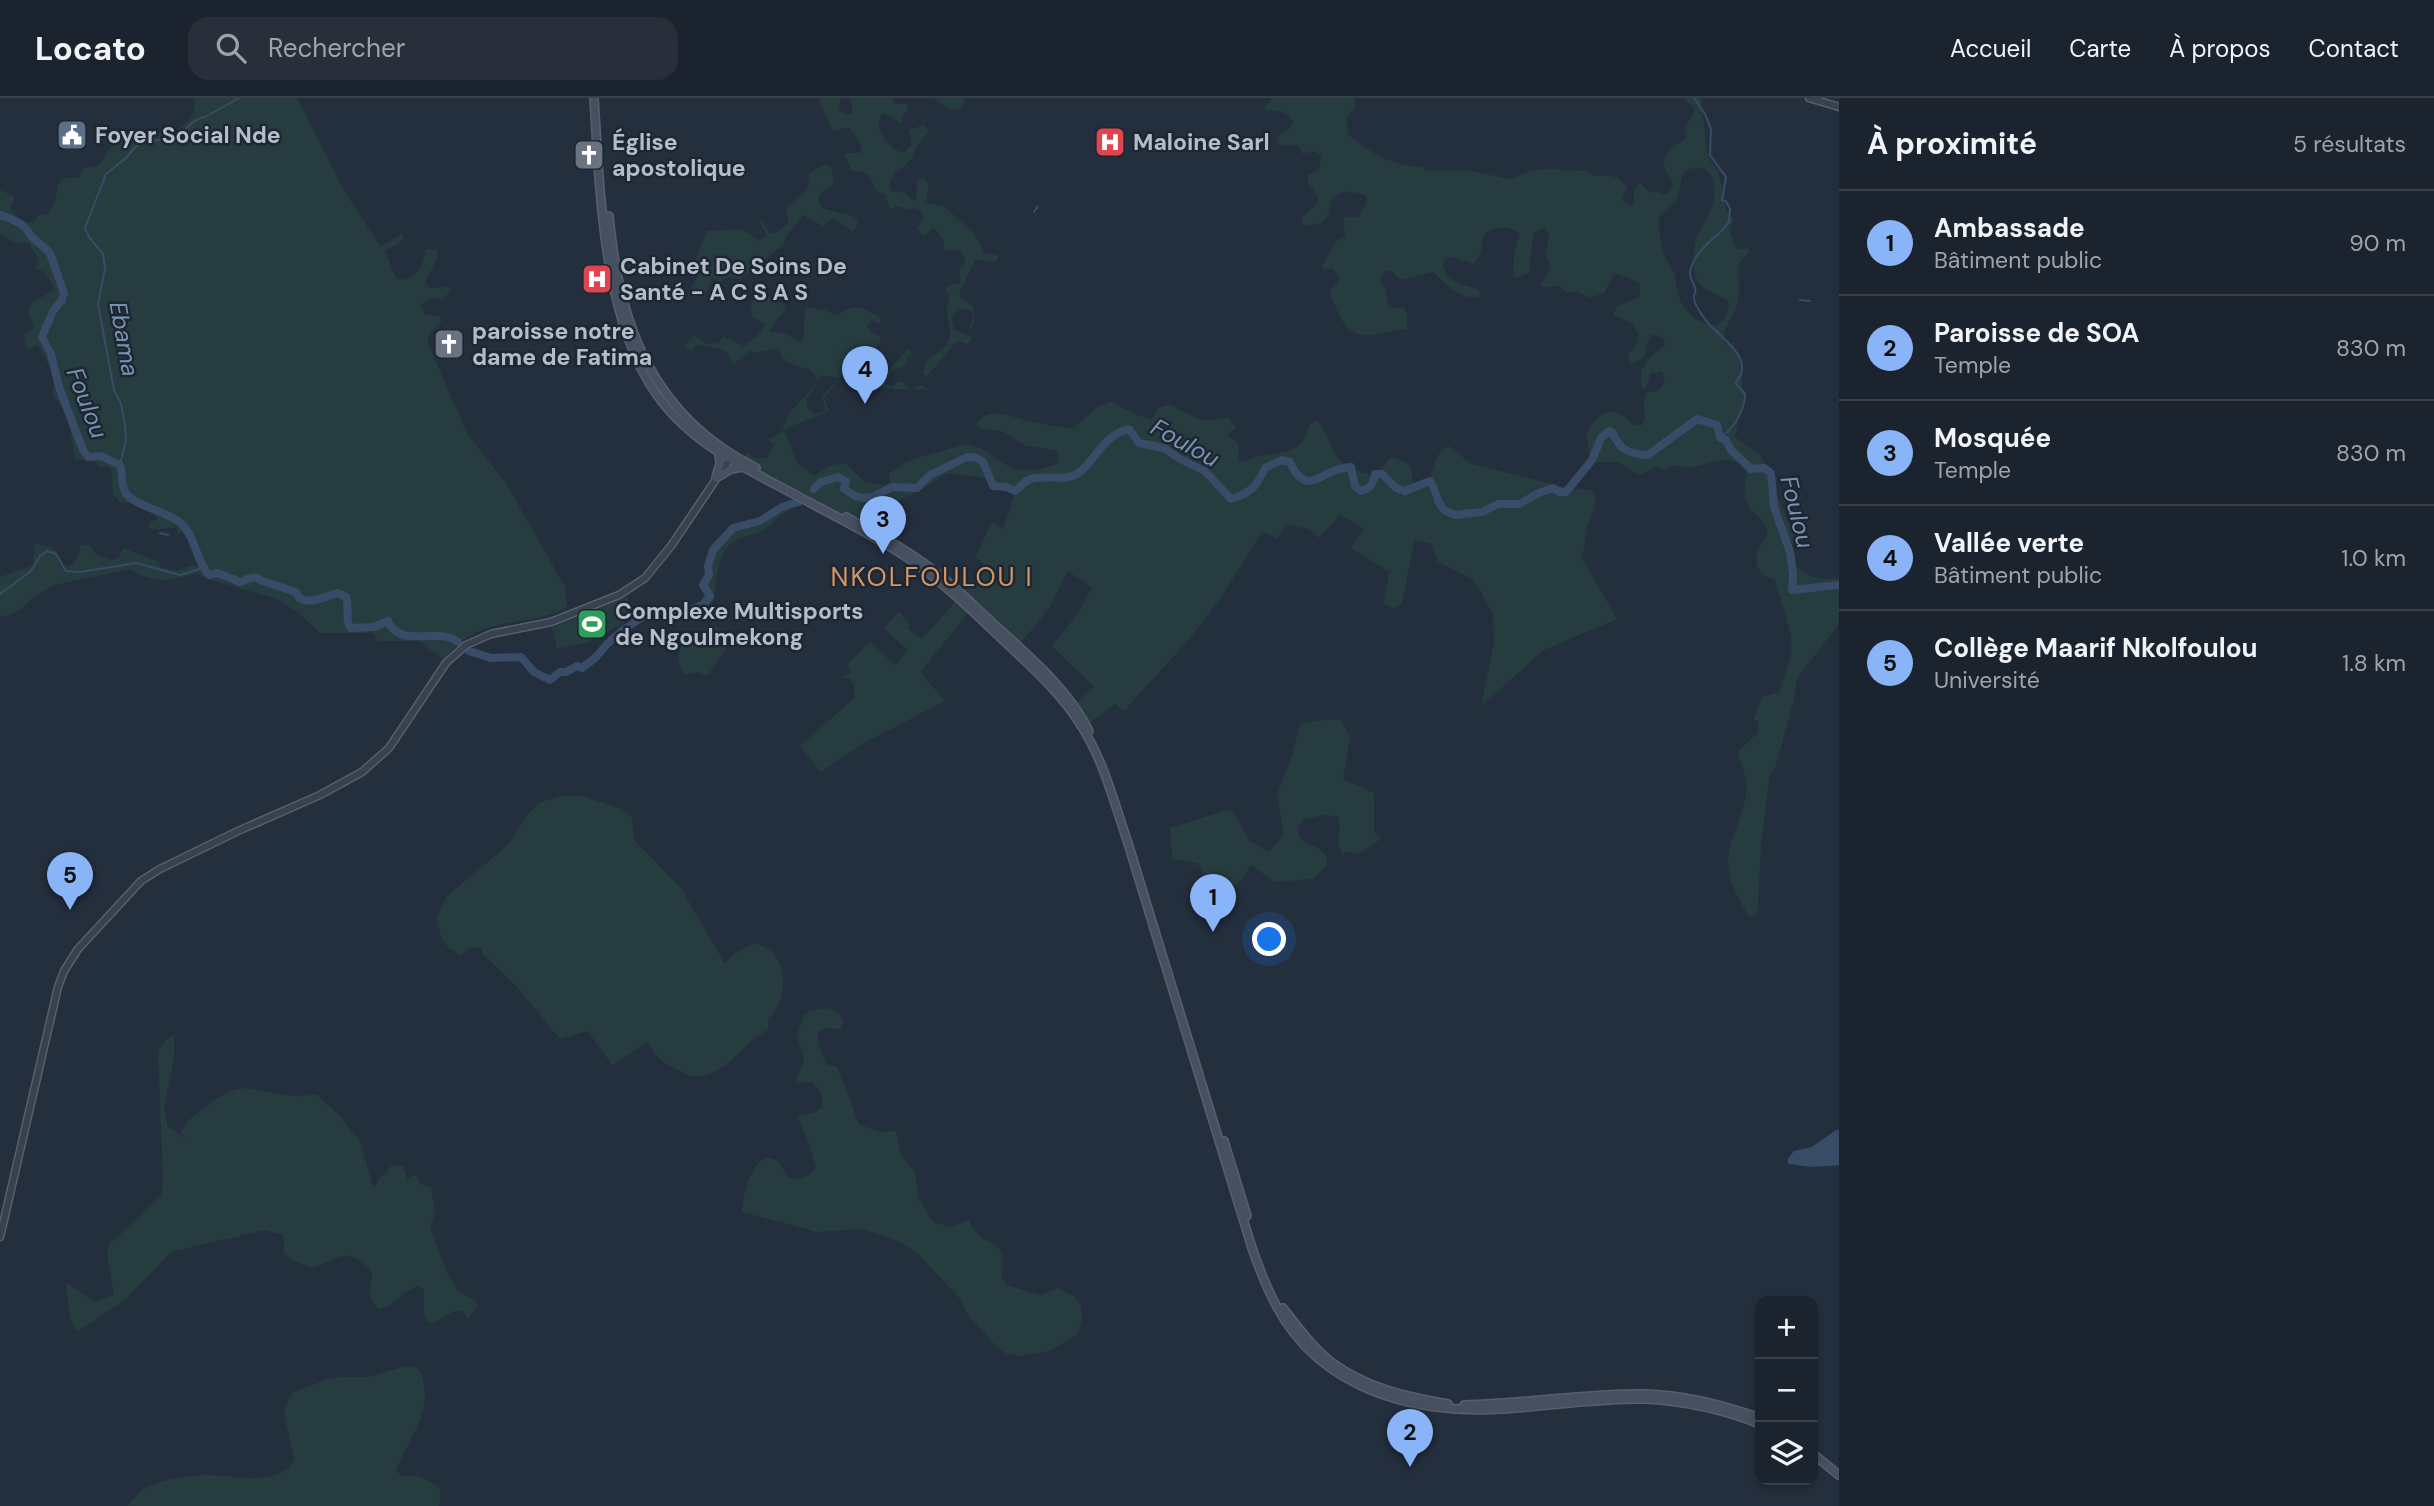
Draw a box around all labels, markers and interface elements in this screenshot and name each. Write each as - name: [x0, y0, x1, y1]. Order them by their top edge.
- search box: [188, 17, 678, 80]
- text: Locato: [35, 27, 146, 70]
- icon: search: [212, 29, 250, 67]
- text: Rechercher: [268, 31, 405, 65]
- text: Accueil: [1950, 33, 2031, 64]
- text: Carte: [2069, 33, 2131, 64]
- text: À propos: [2169, 33, 2271, 64]
- text: Contact: [2309, 33, 2399, 64]
- public building icon: Foyer Social Nde: [55, 118, 89, 152]
- place label: Foyer Social Nde: [95, 120, 281, 150]
- text: À proximité: [1867, 124, 2037, 163]
- hospital icon: Maloine Sarl: [1093, 125, 1127, 159]
- place label: Église apostolique: [612, 127, 746, 183]
- place label: Maloine Sarl: [1133, 127, 1270, 157]
- text: 5 résultats: [2293, 129, 2406, 159]
- church icon: Église apostolique: [572, 138, 606, 172]
- text: Ambassade: [1934, 211, 2085, 245]
- text: 1: [1886, 228, 1894, 258]
- text: 90 m: [2349, 228, 2406, 258]
- text: Bâtiment public: [1934, 245, 2102, 275]
- place label: Cabinet De Soins De Santé - A C S A S: [620, 251, 847, 307]
- hospital icon: Cabinet De Soins De Santé - A C S A S: [580, 262, 614, 296]
- water label: Ebama: [103, 299, 146, 379]
- place label: paroisse notre dame de Fatima: [472, 316, 652, 372]
- text: Paroisse de SOA: [1934, 316, 2139, 350]
- church icon: paroisse notre dame de Fatima: [432, 327, 466, 361]
- text: 2: [1883, 333, 1897, 363]
- text: 830 m: [2336, 333, 2406, 363]
- pin: 4: [842, 346, 888, 404]
- text: Temple: [1934, 350, 2011, 380]
- water label: Foulou: [60, 363, 115, 443]
- water label: Foulou: [1146, 411, 1225, 474]
- text: Mosquée: [1934, 421, 2051, 455]
- text: 3: [1883, 438, 1897, 468]
- text: 830 m: [2336, 438, 2406, 468]
- text: Temple: [1934, 455, 2011, 485]
- water label: Foulou: [1774, 472, 1821, 552]
- pin: 3: [860, 496, 906, 554]
- text: Vallée verte: [1934, 526, 2084, 560]
- text: 4: [1883, 543, 1897, 573]
- text: 1.0 km: [2341, 543, 2406, 573]
- district label: NKOLFOULOU I: [830, 560, 1034, 594]
- text: Bâtiment public: [1934, 560, 2102, 590]
- place label: Complexe Multisports de Ngoulmekong: [615, 596, 864, 652]
- sports icon: Complexe Multisports de Ngoulmekong: [575, 607, 609, 641]
- text: Collège Maarif Nkolfoulou: [1934, 631, 2258, 665]
- text: 5: [1883, 648, 1897, 678]
- text: 1.8 km: [2342, 648, 2406, 678]
- text: Université: [1934, 665, 2040, 695]
- pin: 5: [47, 852, 93, 910]
- pin: 1: [1190, 874, 1236, 932]
- your location: [1252, 922, 1286, 956]
- map controls: [1755, 1296, 1818, 1485]
- button: +: [1755, 1296, 1818, 1359]
- button: −: [1755, 1359, 1818, 1422]
- pin: 2: [1387, 1409, 1433, 1467]
- button: layers: [1755, 1422, 1818, 1485]

